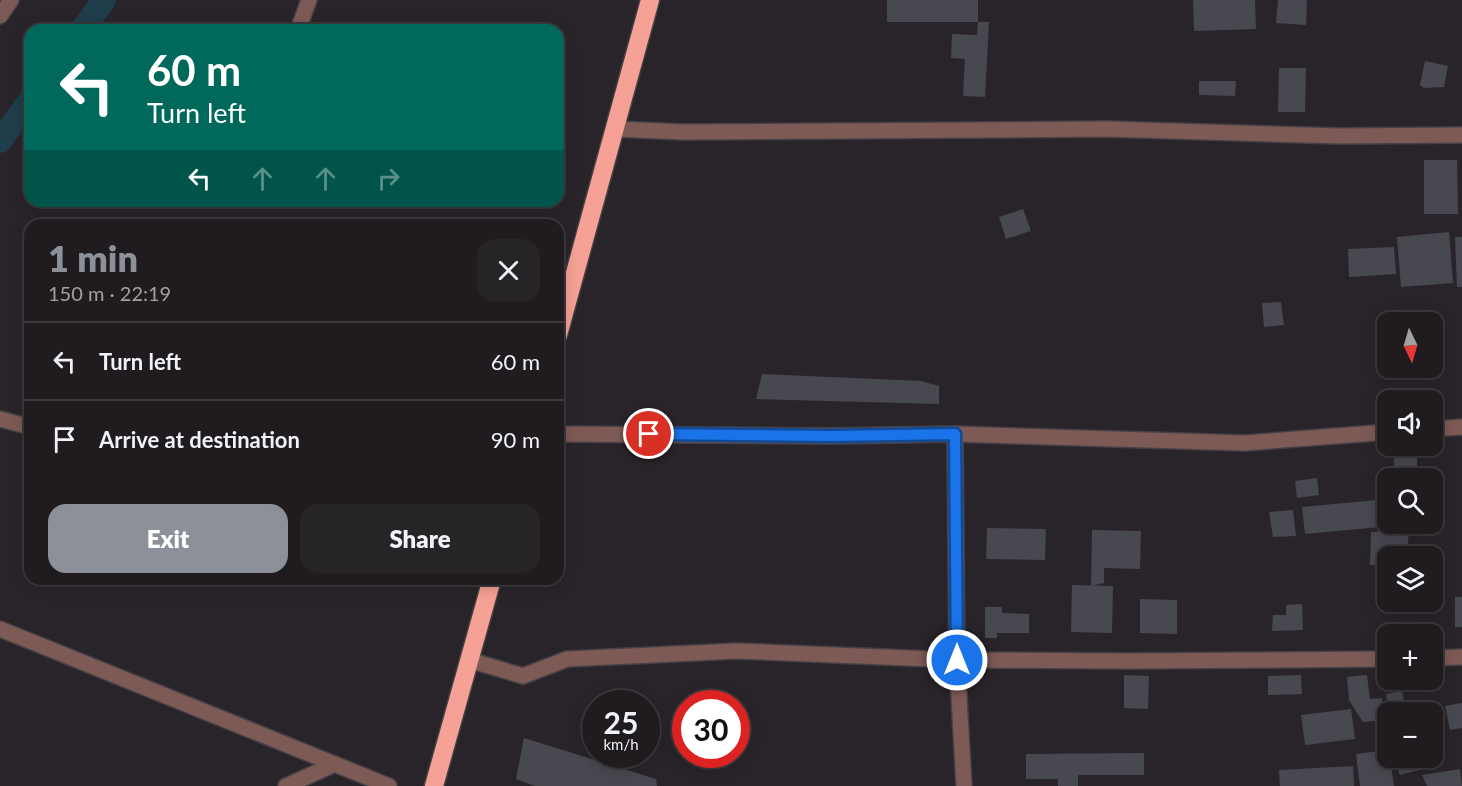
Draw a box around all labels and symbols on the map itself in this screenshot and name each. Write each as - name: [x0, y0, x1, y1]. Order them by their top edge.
- north arrow: [1377, 312, 1443, 378]
- pin: [623, 408, 674, 459]
- position arrow: [925, 628, 989, 692]
- speed limit sign: 30: [672, 690, 750, 768]

